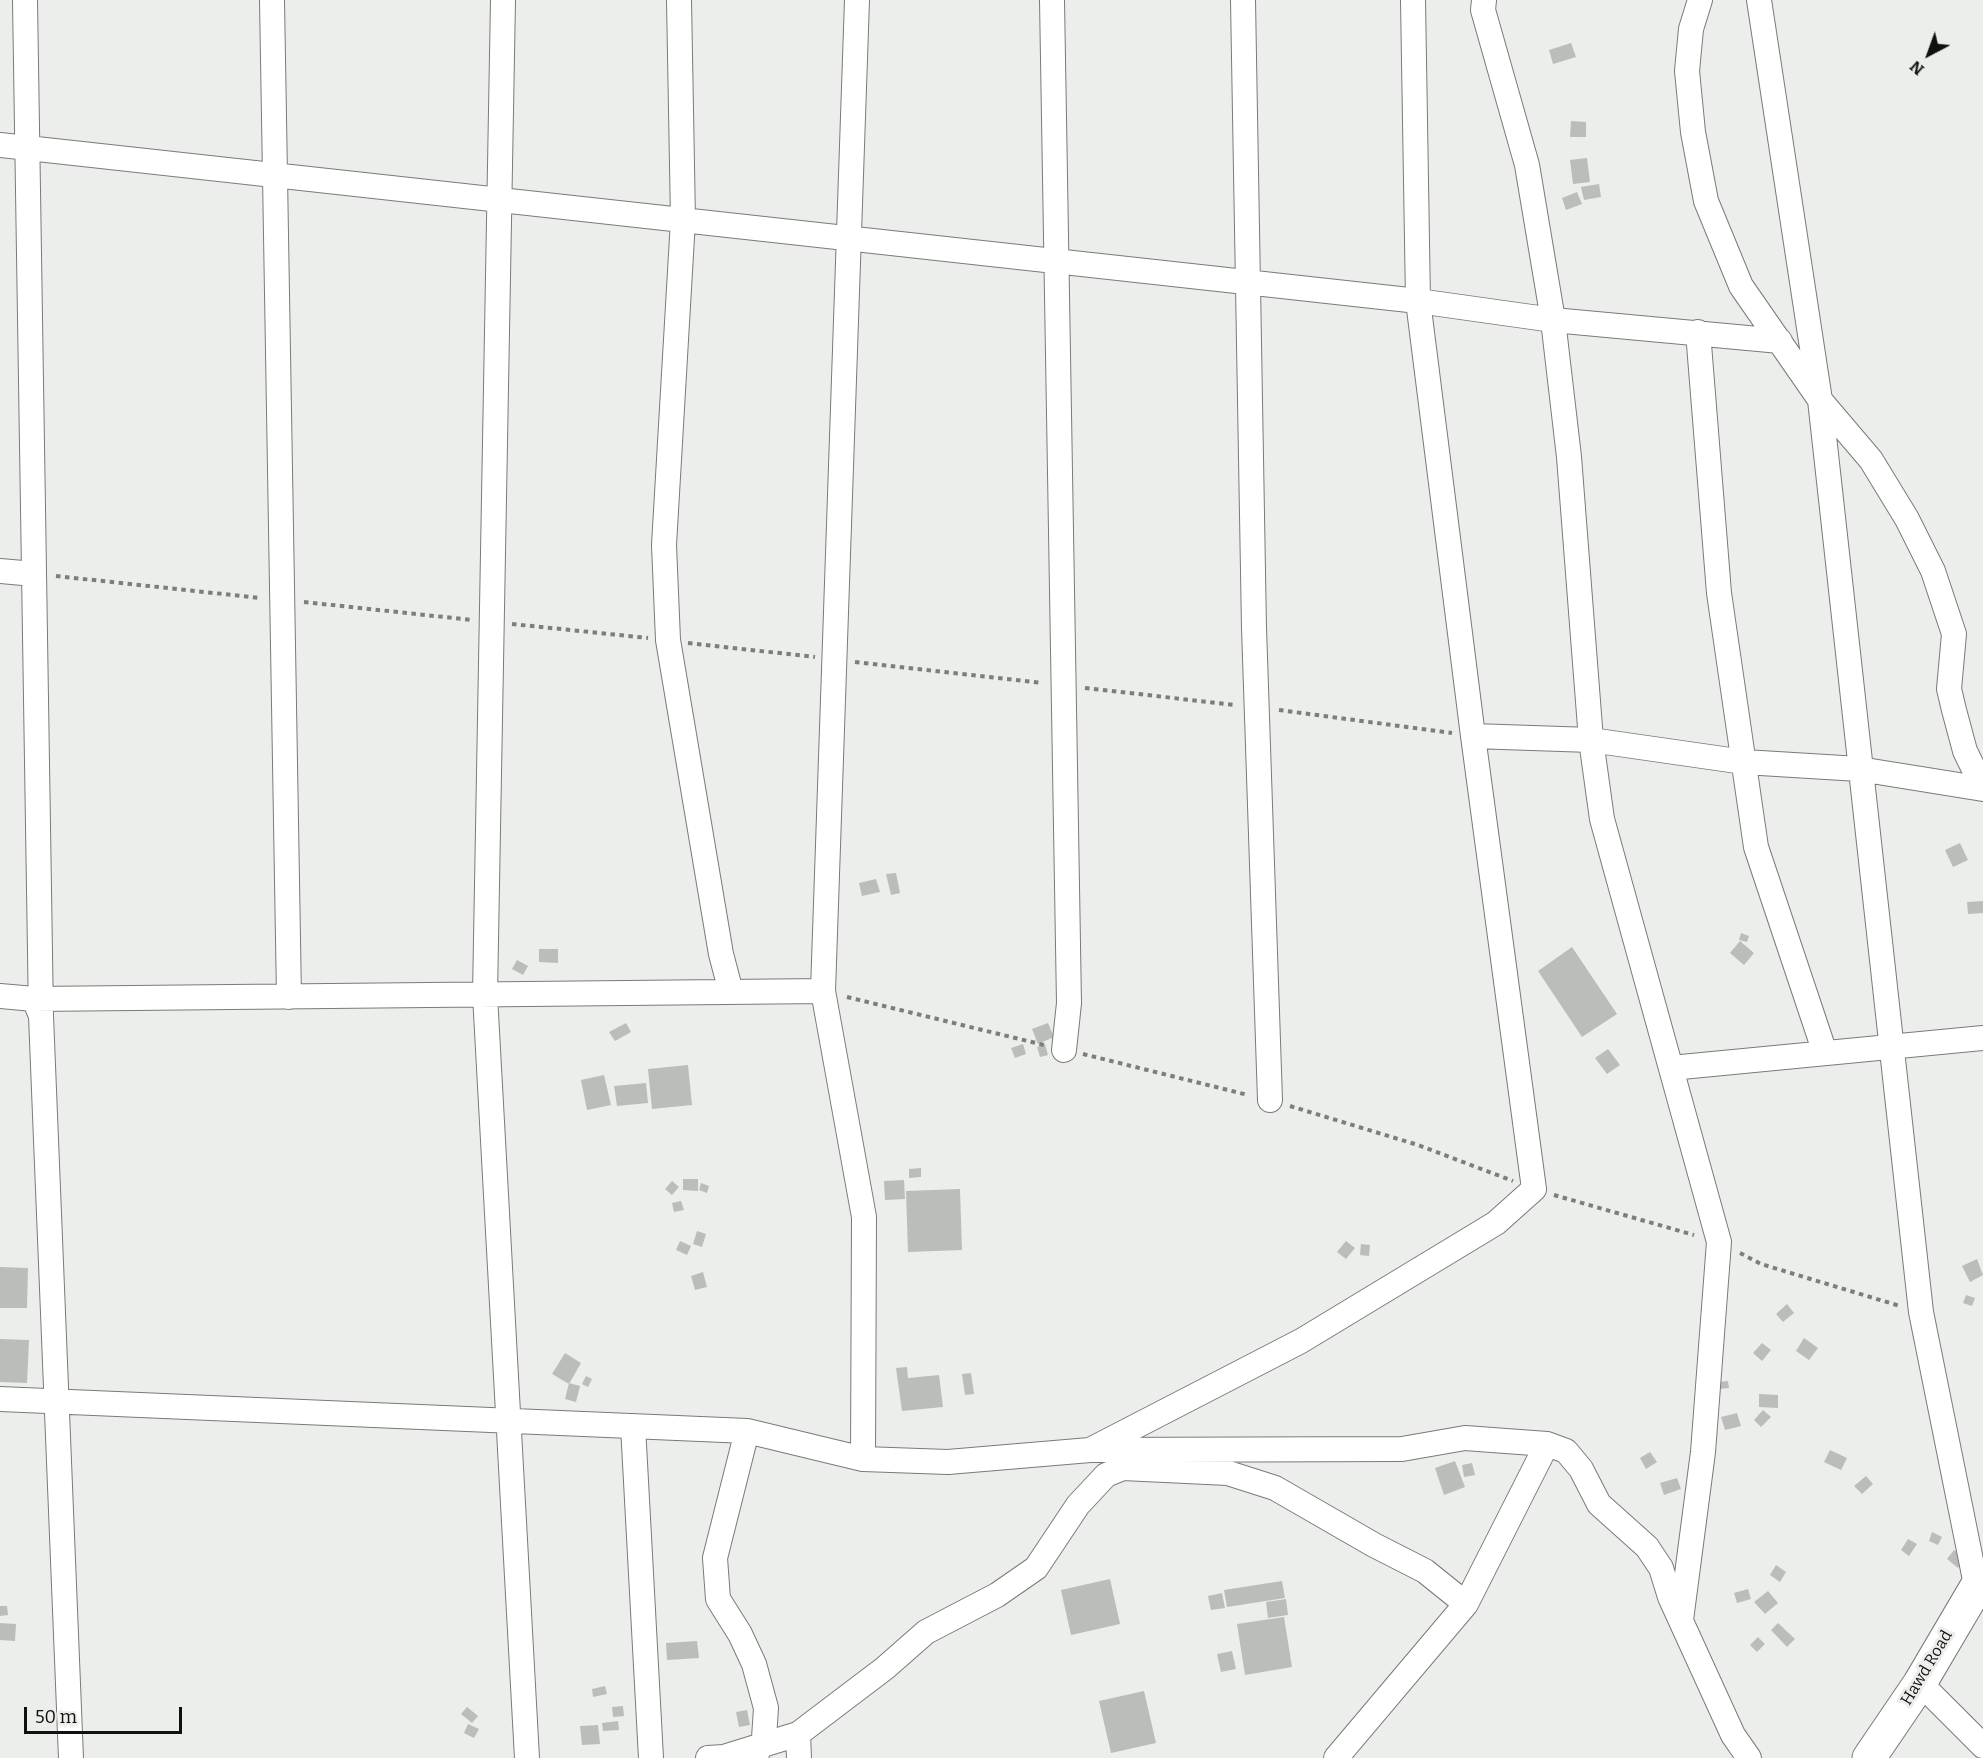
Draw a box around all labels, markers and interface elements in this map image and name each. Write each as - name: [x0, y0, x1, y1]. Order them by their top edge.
- north arrow: [1899, 24, 1959, 84]
- text: N: [1906, 57, 1928, 79]
- street label: Hawd Road: [1897, 1627, 1957, 1709]
- scale bar: [27, 1695, 184, 1733]
- text: 50 m: [35, 1706, 77, 1728]

